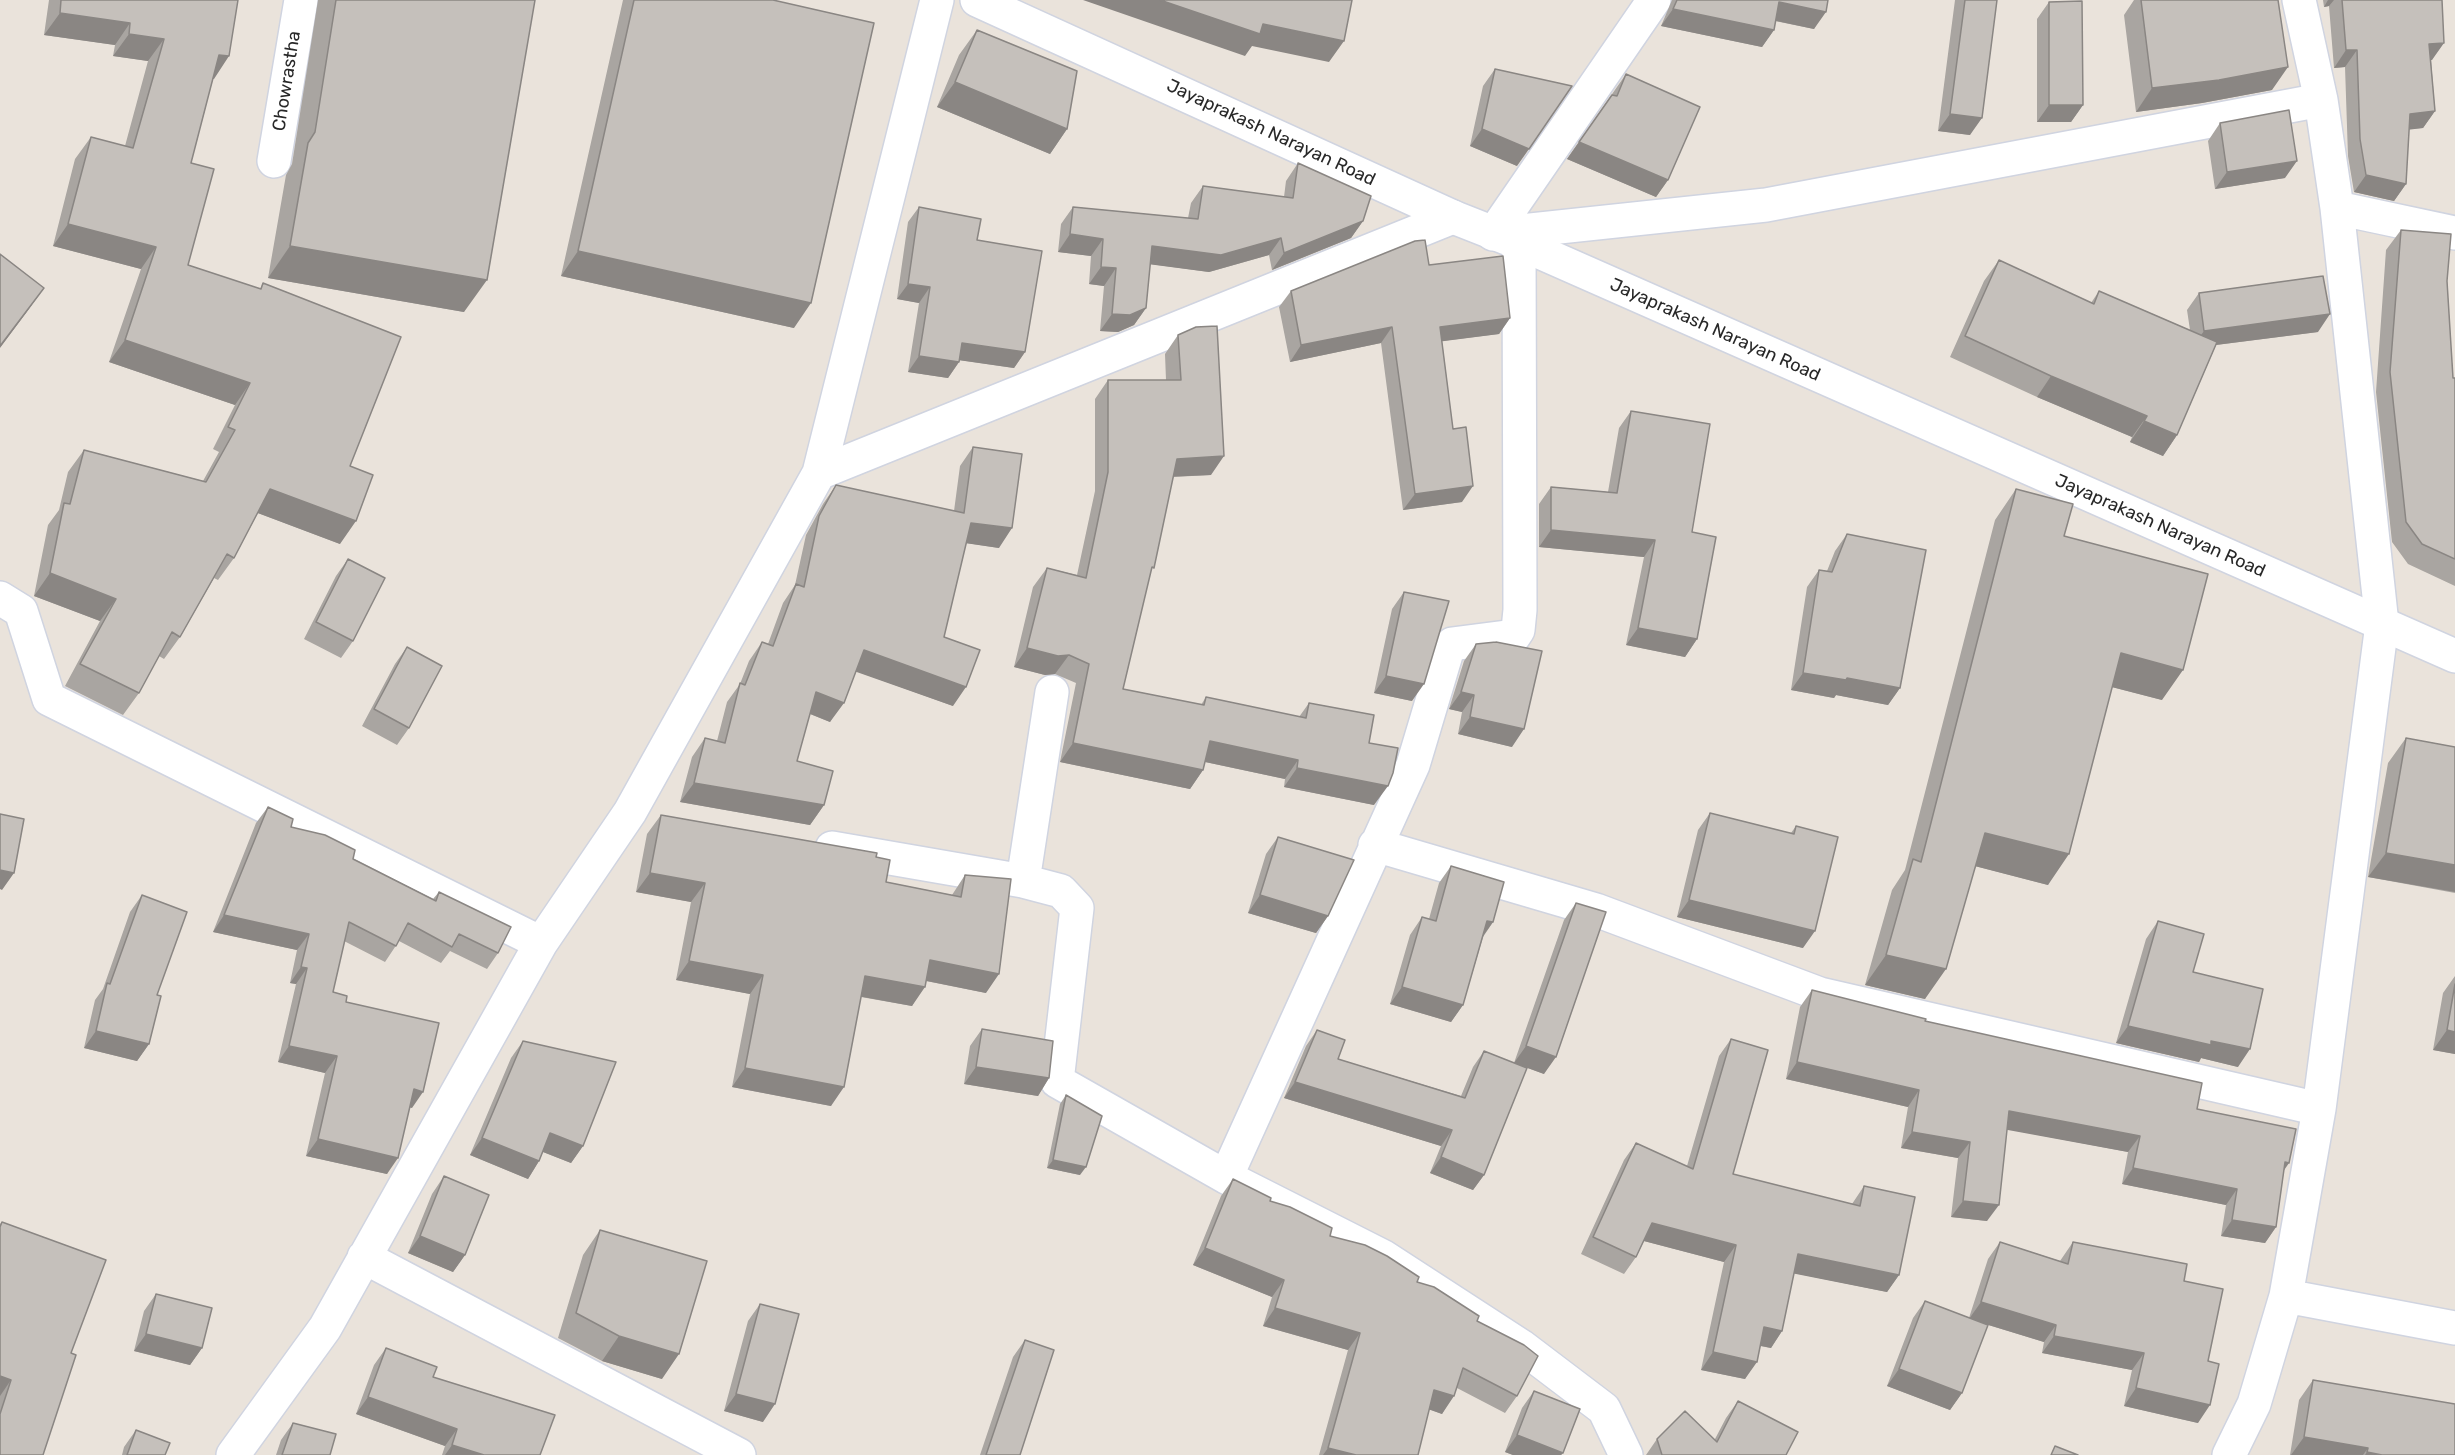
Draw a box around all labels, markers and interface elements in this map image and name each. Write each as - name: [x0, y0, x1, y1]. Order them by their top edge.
- street label: Chowrastha: [268, 29, 306, 133]
- street label: Jayaprakash Narayan Road: [1163, 75, 1379, 191]
- street label: Jayaprakash Narayan Road: [1607, 274, 1823, 386]
- street label: Jayaprakash Narayan Road: [2052, 470, 2268, 582]

